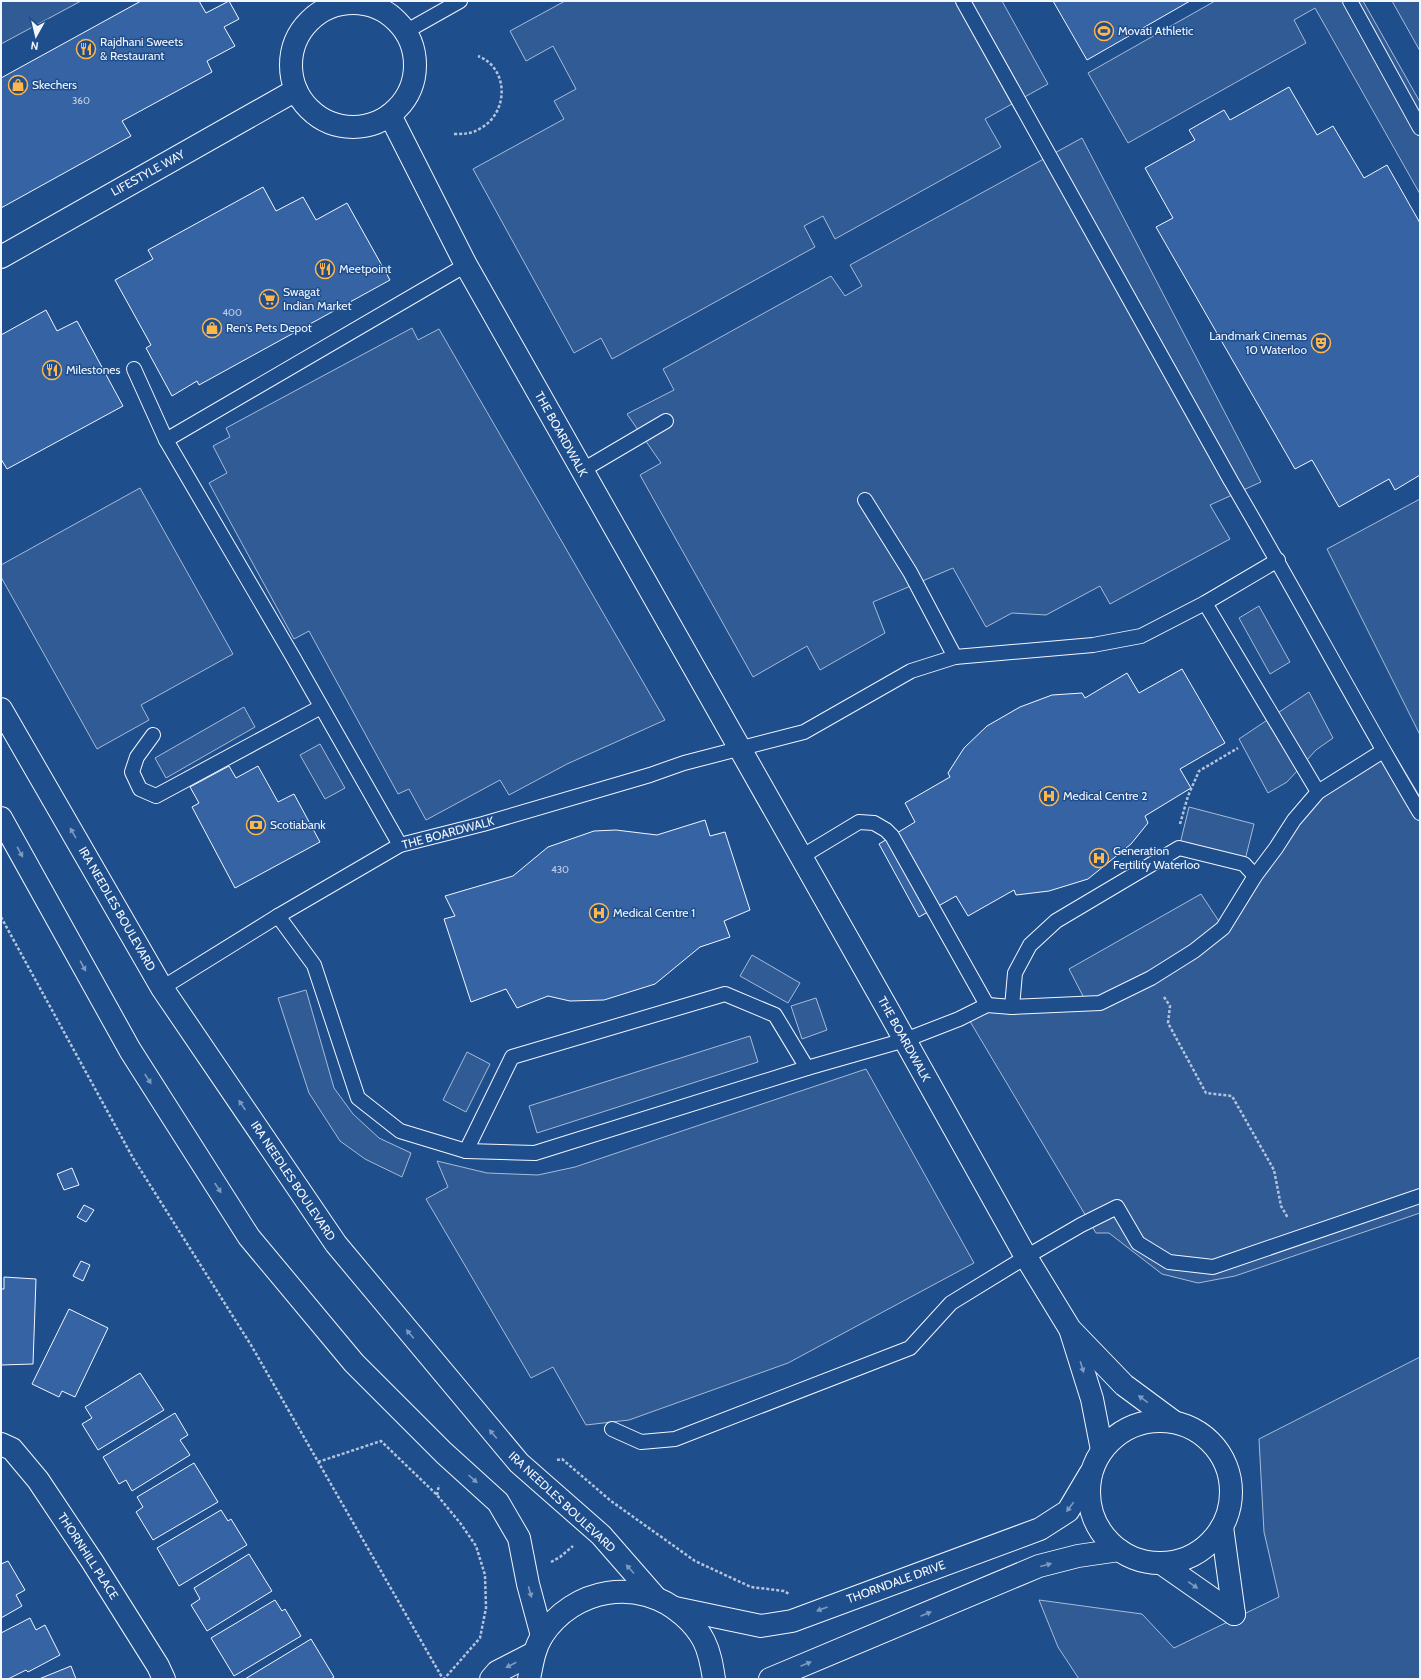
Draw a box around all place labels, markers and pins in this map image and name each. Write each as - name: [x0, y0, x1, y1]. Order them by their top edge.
- sports icon: Movati Athletic: [1093, 20, 1115, 42]
- place label: Movati Athletic: [1118, 23, 1194, 38]
- place label: Rajdhani Sweets & Restaurant: [100, 34, 183, 63]
- restaurant icon: Rajdhani Sweets & Restaurant: [75, 38, 97, 60]
- shop icon: Skechers: [7, 74, 29, 96]
- place label: Skechers: [32, 77, 77, 92]
- restaurant icon: Meetpoint: [314, 258, 336, 280]
- place label: Meetpoint: [339, 261, 391, 276]
- place label: Swagat Indian Market: [283, 284, 352, 313]
- supermarket icon: Swagat Indian Market: [258, 288, 280, 310]
- shop icon: Ren's Pets Depot: [201, 317, 223, 339]
- place label: Ren's Pets Depot: [226, 320, 312, 335]
- place label: Landmark Cinemas 10 Waterloo: [1209, 328, 1307, 357]
- theatre icon: Landmark Cinemas 10 Waterloo: [1310, 332, 1332, 354]
- restaurant icon: Milestones: [41, 359, 63, 381]
- place label: Milestones: [66, 362, 121, 377]
- hospital icon: Medical Centre 2: [1038, 785, 1060, 807]
- place label: Medical Centre 2: [1063, 788, 1147, 803]
- bank icon: Scotiabank: [245, 814, 267, 836]
- place label: Scotiabank: [270, 817, 326, 832]
- place label: Generation Fertility Waterloo: [1113, 843, 1200, 872]
- hospital icon: Generation Fertility Waterloo: [1088, 847, 1110, 869]
- hospital icon: Medical Centre 1: [588, 902, 610, 924]
- place label: Medical Centre 1: [613, 905, 695, 920]

